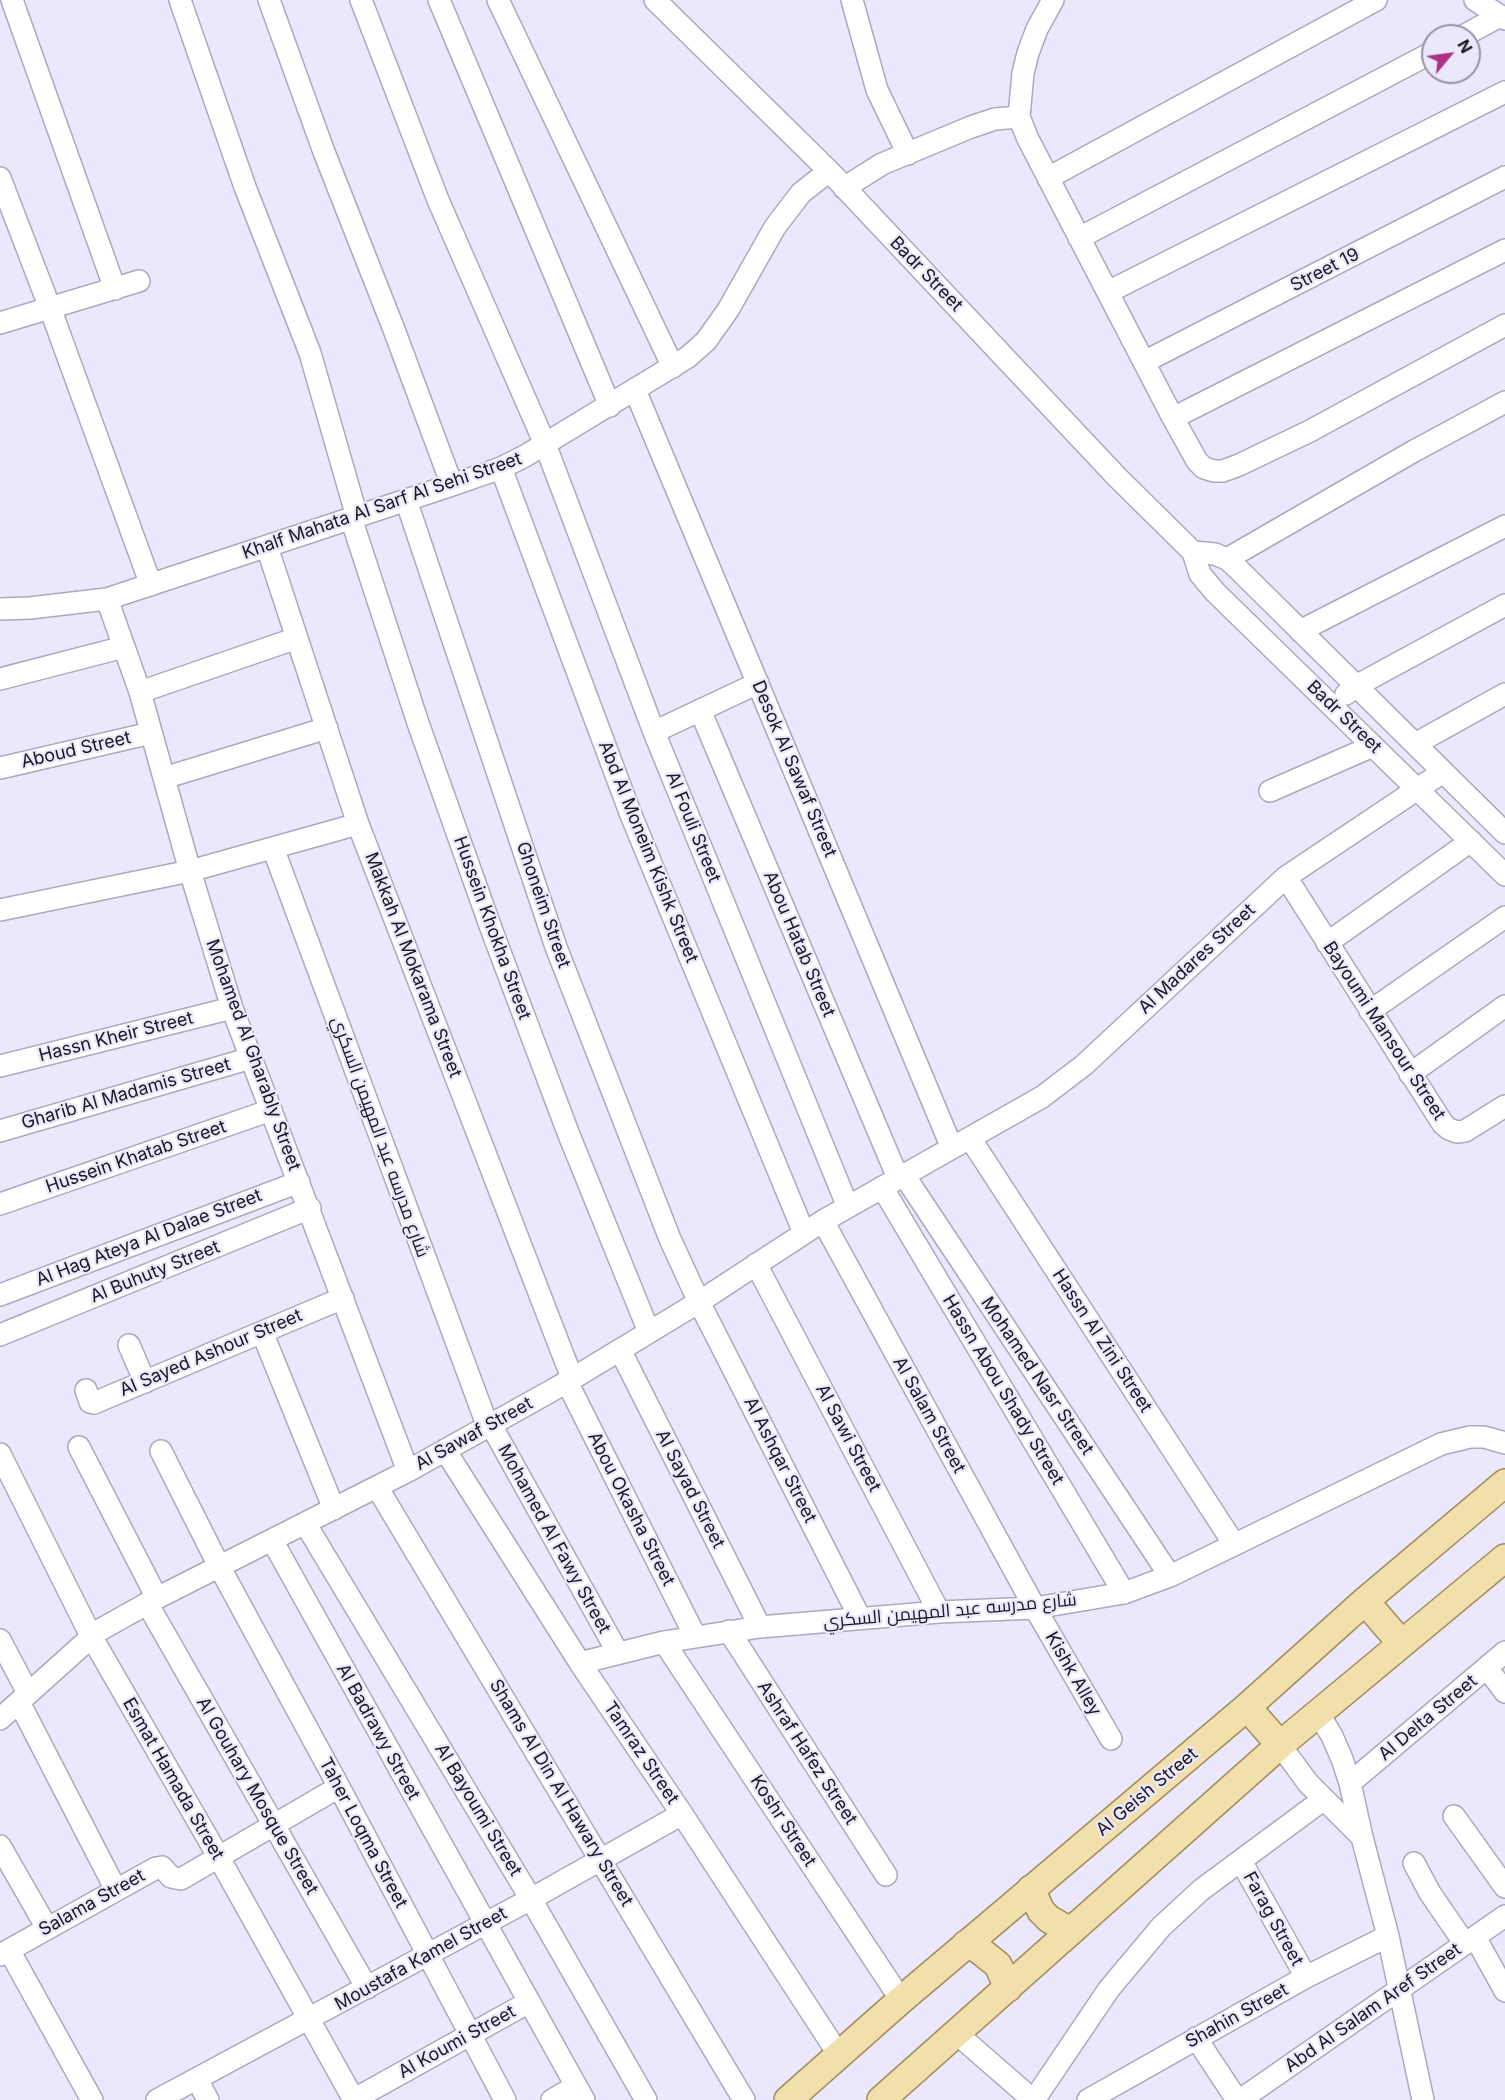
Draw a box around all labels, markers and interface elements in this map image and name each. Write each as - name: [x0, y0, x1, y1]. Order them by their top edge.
- north arrow: [1421, 24, 1481, 84]
- text: N: [1453, 36, 1477, 56]
- street label: Badr Street: [885, 232, 967, 316]
- street label: Street 19: [1287, 244, 1363, 296]
- street label: Khalf Mahata Al Sarf Al Sehi Street: [239, 448, 525, 564]
- street label: Badr Street: [1302, 676, 1386, 758]
- street label: Desok Al Sawaf Street: [747, 678, 841, 860]
- street label: Aboud Street: [19, 727, 133, 773]
- street label: Abd Al Moneim Kishk Street: [594, 738, 702, 966]
- street label: Al Fouli Street: [661, 768, 725, 886]
- street label: Hussein Khokha Street: [449, 833, 535, 1023]
- street label: Ghoneim Street: [511, 839, 575, 971]
- street label: Makkah Al Mokarama Street: [360, 849, 466, 1081]
- street label: Abou Hatab Street: [759, 868, 839, 1020]
- street label: Al Madares Street: [1134, 899, 1260, 1019]
- street label: Mohamed Al Gharably Street: [201, 936, 305, 1174]
- street label: Bayoumi Mansour Street: [1318, 938, 1450, 1124]
- street label: Hassn Kheir Street: [37, 1007, 195, 1067]
- street label: شارع مدرسه عبد المهيمن السكري: [326, 1014, 434, 1260]
- street label: Gharib Al Madamis Street: [19, 1054, 233, 1134]
- street label: Hussein Khatab Street: [43, 1116, 229, 1198]
- street label: Al Hag Ateya Al Dalae Street: [33, 1185, 265, 1291]
- street label: Al Buhuty Street: [87, 1236, 223, 1308]
- street label: Hassn Al Zini Street: [1048, 1265, 1156, 1417]
- street label: Hassn Abou Shady Street: [938, 1291, 1068, 1489]
- street label: Mohamed Nasr Street: [976, 1293, 1098, 1459]
- street label: Al Sayed Ashour Street: [116, 1305, 306, 1401]
- street label: Al Salam Street: [888, 1353, 970, 1477]
- street label: Al Sawi Street: [811, 1381, 885, 1495]
- street label: Al Sawaf Street: [412, 1393, 536, 1475]
- street label: Al Ashqar Street: [739, 1394, 821, 1526]
- street label: Al Sayad Street: [651, 1426, 729, 1552]
- street label: Abou Okasha Street: [583, 1428, 679, 1590]
- street label: Mohamed Al Fawy Street: [493, 1441, 615, 1637]
- street label: شارع مدرسه عبد المهيمن السكري: [822, 1589, 1078, 1633]
- street label: Kishk Alley: [1040, 1628, 1106, 1720]
- street label: Al Badrawy Street: [332, 1660, 424, 1804]
- street label: Al Delta Street: [1374, 1671, 1482, 1765]
- street label: Shams Al Din Al Hawary Street: [485, 1676, 637, 1910]
- street label: Ashraf Hafez Street: [753, 1677, 861, 1829]
- street label: Al Gouhary Mosque Street: [192, 1693, 322, 1899]
- street label: Esmat Hamada Street: [118, 1694, 228, 1864]
- street label: Tamraz Street: [599, 1698, 683, 1808]
- street label: Al Bayoumi Street: [430, 1740, 526, 1880]
- street label: Al Geish Street: [1092, 1743, 1202, 1841]
- street label: Taher Loqma Street: [314, 1754, 412, 1912]
- street label: Koshr Street: [745, 1771, 821, 1871]
- street label: Salama Street: [35, 1865, 149, 1941]
- street label: Farag Street: [1238, 1868, 1308, 1970]
- street label: Moustafa Kamel Street: [331, 1903, 511, 2015]
- street label: Abd Al Salam Aref Street: [1281, 1939, 1465, 2077]
- street label: Shahin Street: [1182, 1979, 1292, 2053]
- street label: Al Koumi Street: [395, 2001, 519, 2083]

